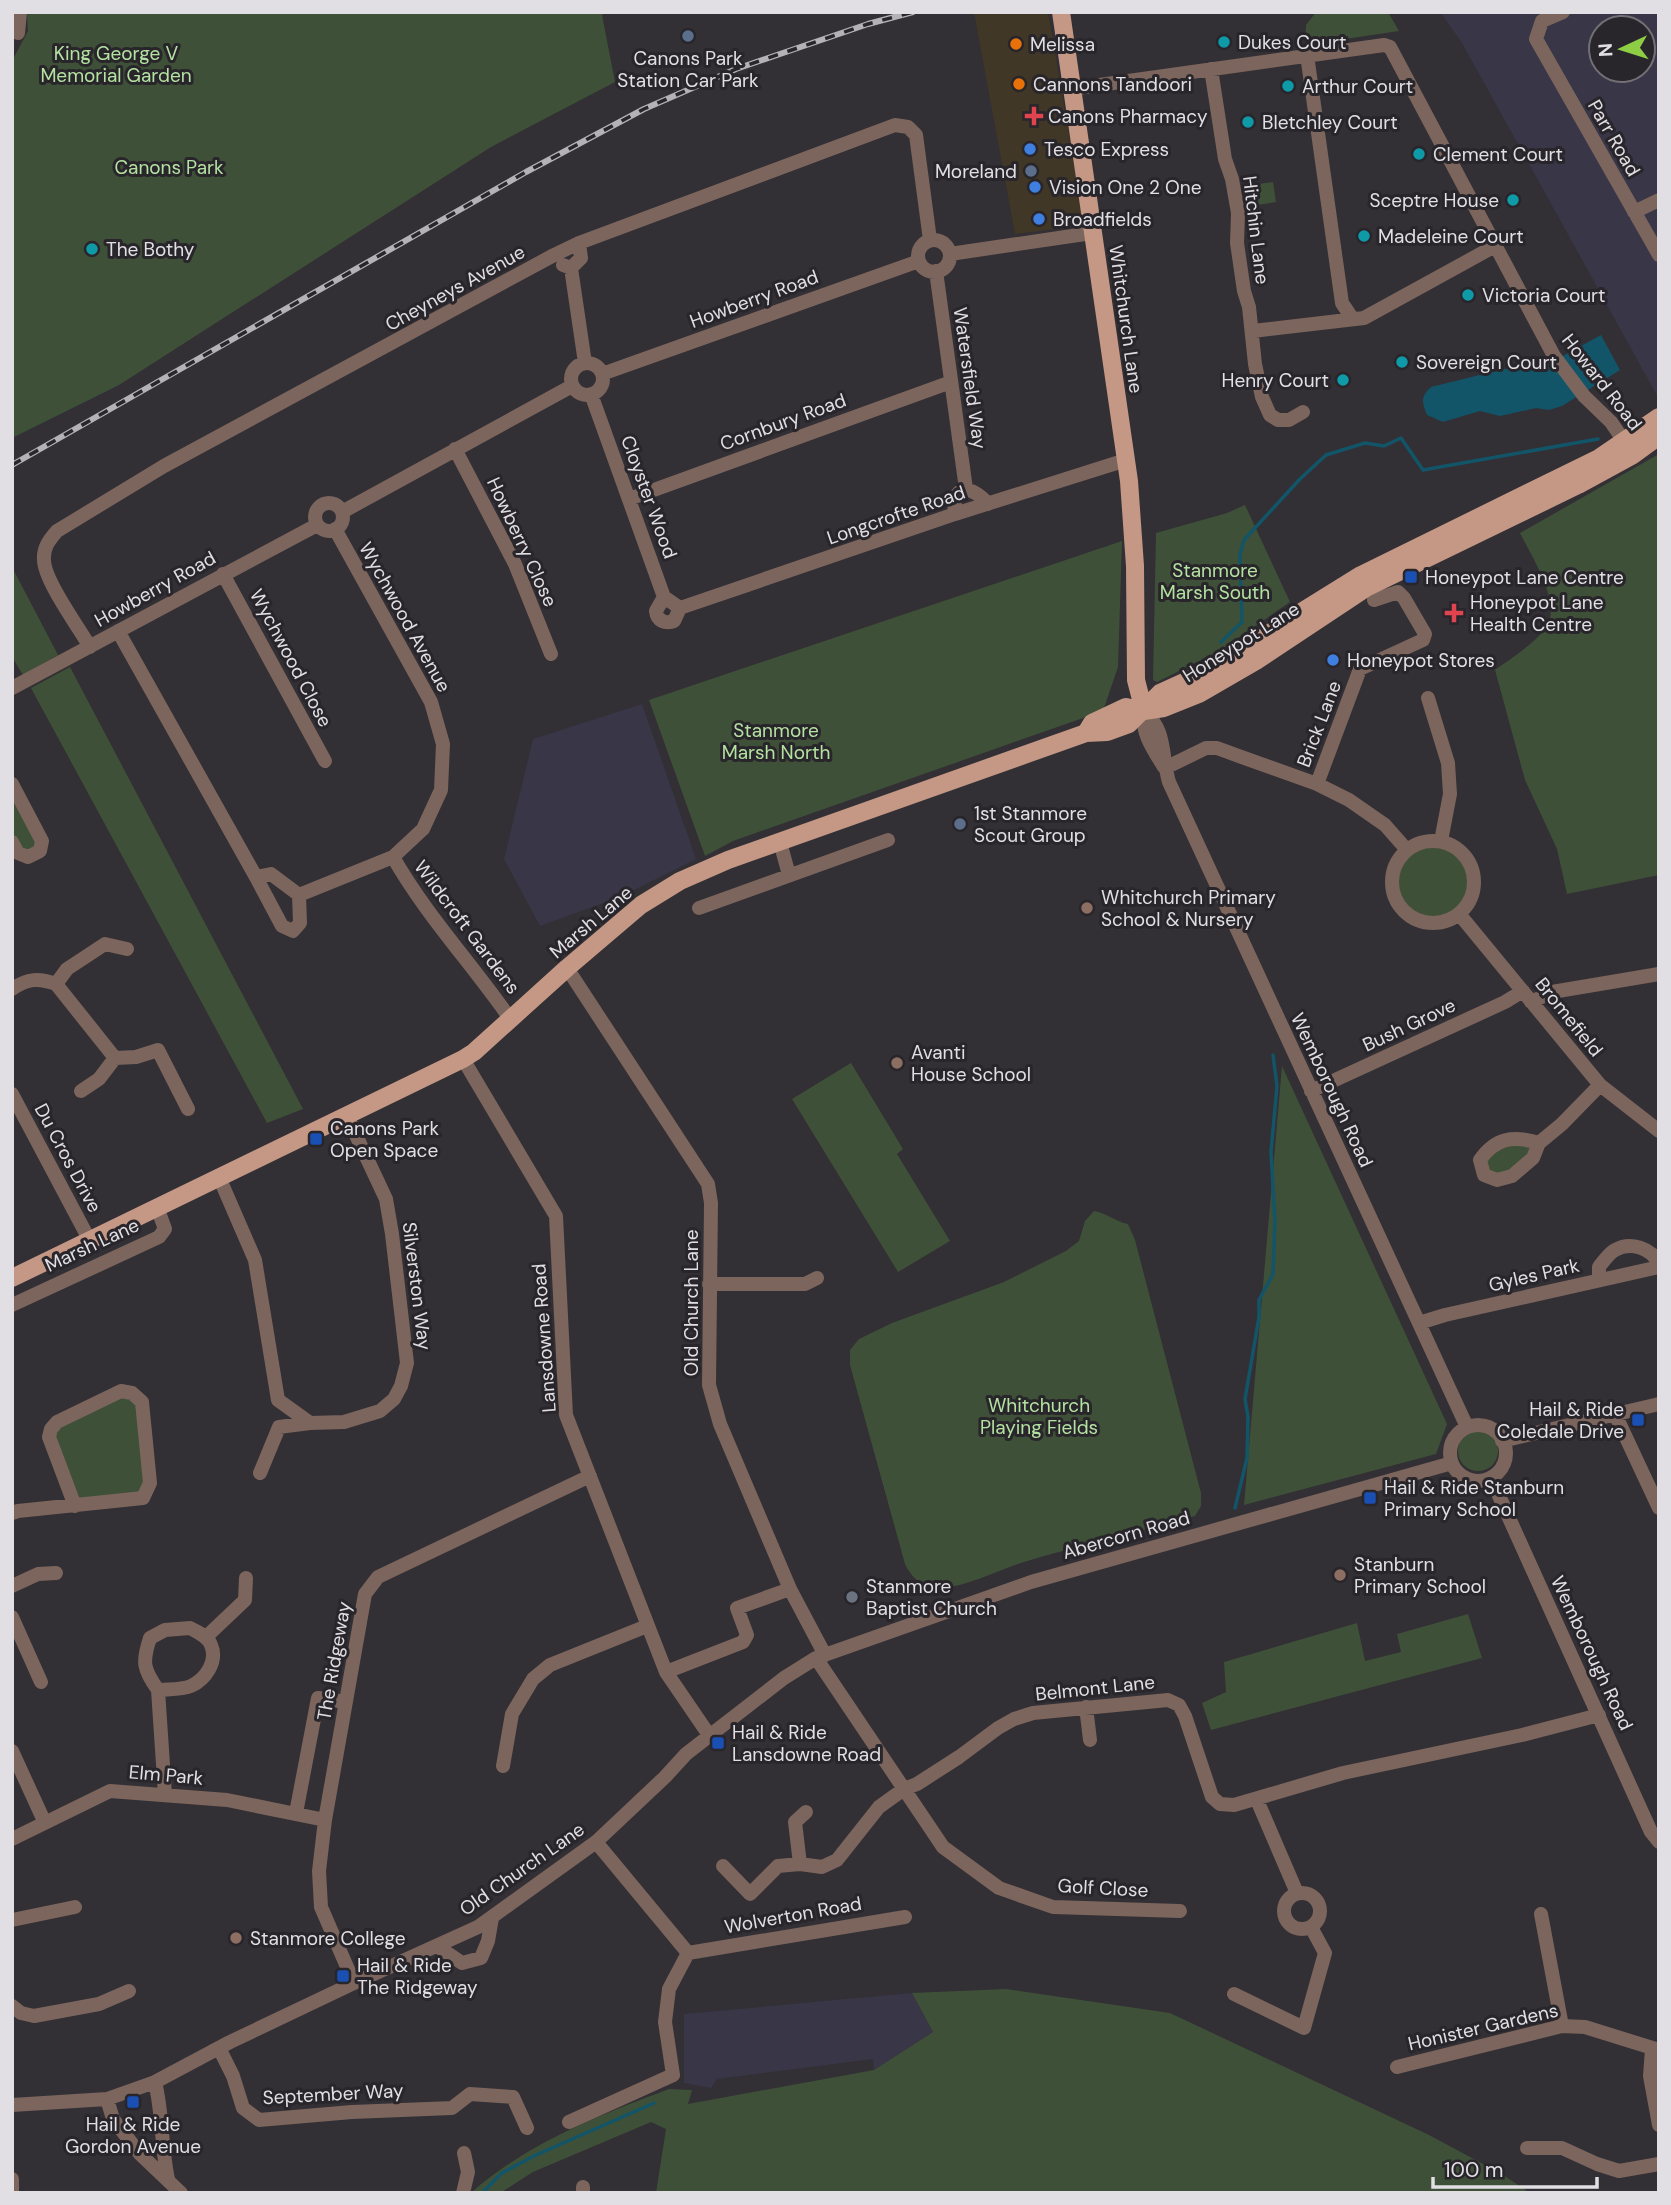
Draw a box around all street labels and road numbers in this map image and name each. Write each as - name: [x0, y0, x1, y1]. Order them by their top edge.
- street label: Parr Road: [1582, 95, 1646, 181]
- street label: Hitchin Lane: [1237, 174, 1275, 286]
- street label: Cheyneys Avenue: [381, 239, 529, 337]
- street label: Whitchurch Lane: [1103, 243, 1149, 395]
- street label: Howberry Road: [686, 264, 822, 334]
- street label: Watersfield Way: [948, 306, 992, 451]
- street label: Howard Road: [1556, 329, 1648, 435]
- street label: Cornbury Road: [716, 388, 850, 456]
- street label: Cloyster Wood: [615, 432, 683, 562]
- street label: Howberry Close: [481, 473, 563, 611]
- street label: Longcrofte Road: [824, 480, 968, 550]
- street label: Wychwood Avenue: [353, 537, 457, 697]
- street label: Howberry Road: [90, 545, 220, 633]
- street label: Wychwood Close: [244, 585, 338, 731]
- street label: Honeypot Lane: [1178, 596, 1304, 688]
- street label: Brick Lane: [1291, 677, 1347, 771]
- street label: Wildcroft Gardens: [408, 855, 526, 999]
- street label: Marsh Lane: [544, 880, 638, 964]
- street label: Bromefield: [1529, 972, 1609, 1062]
- street label: Bush Grove: [1358, 993, 1460, 1057]
- street label: Wemborough Road: [1285, 1009, 1379, 1171]
- street label: Du Cros Drive: [29, 1099, 107, 1217]
- street label: Marsh Lane: [41, 1212, 143, 1278]
- street label: Silverston Way: [397, 1221, 437, 1352]
- street label: Old Church Lane: [679, 1230, 704, 1376]
- street label: Gyles Park: [1486, 1252, 1582, 1298]
- street label: Lansdowne Road: [526, 1263, 562, 1413]
- street label: Abercorn Road: [1059, 1505, 1193, 1565]
- street label: Wemborough Road: [1545, 1572, 1639, 1734]
- street label: The Ridgeway: [311, 1599, 357, 1723]
- street label: Belmont Lane: [1034, 1669, 1156, 1707]
- street label: Elm Park: [128, 1759, 205, 1791]
- street label: Old Church Lane: [455, 1817, 589, 1921]
- street label: Golf Close: [1057, 1873, 1149, 1903]
- street label: Wolverton Road: [722, 1891, 864, 1939]
- street label: Honister Gardens: [1405, 1998, 1561, 2056]
- street label: September Way: [262, 2078, 405, 2110]

